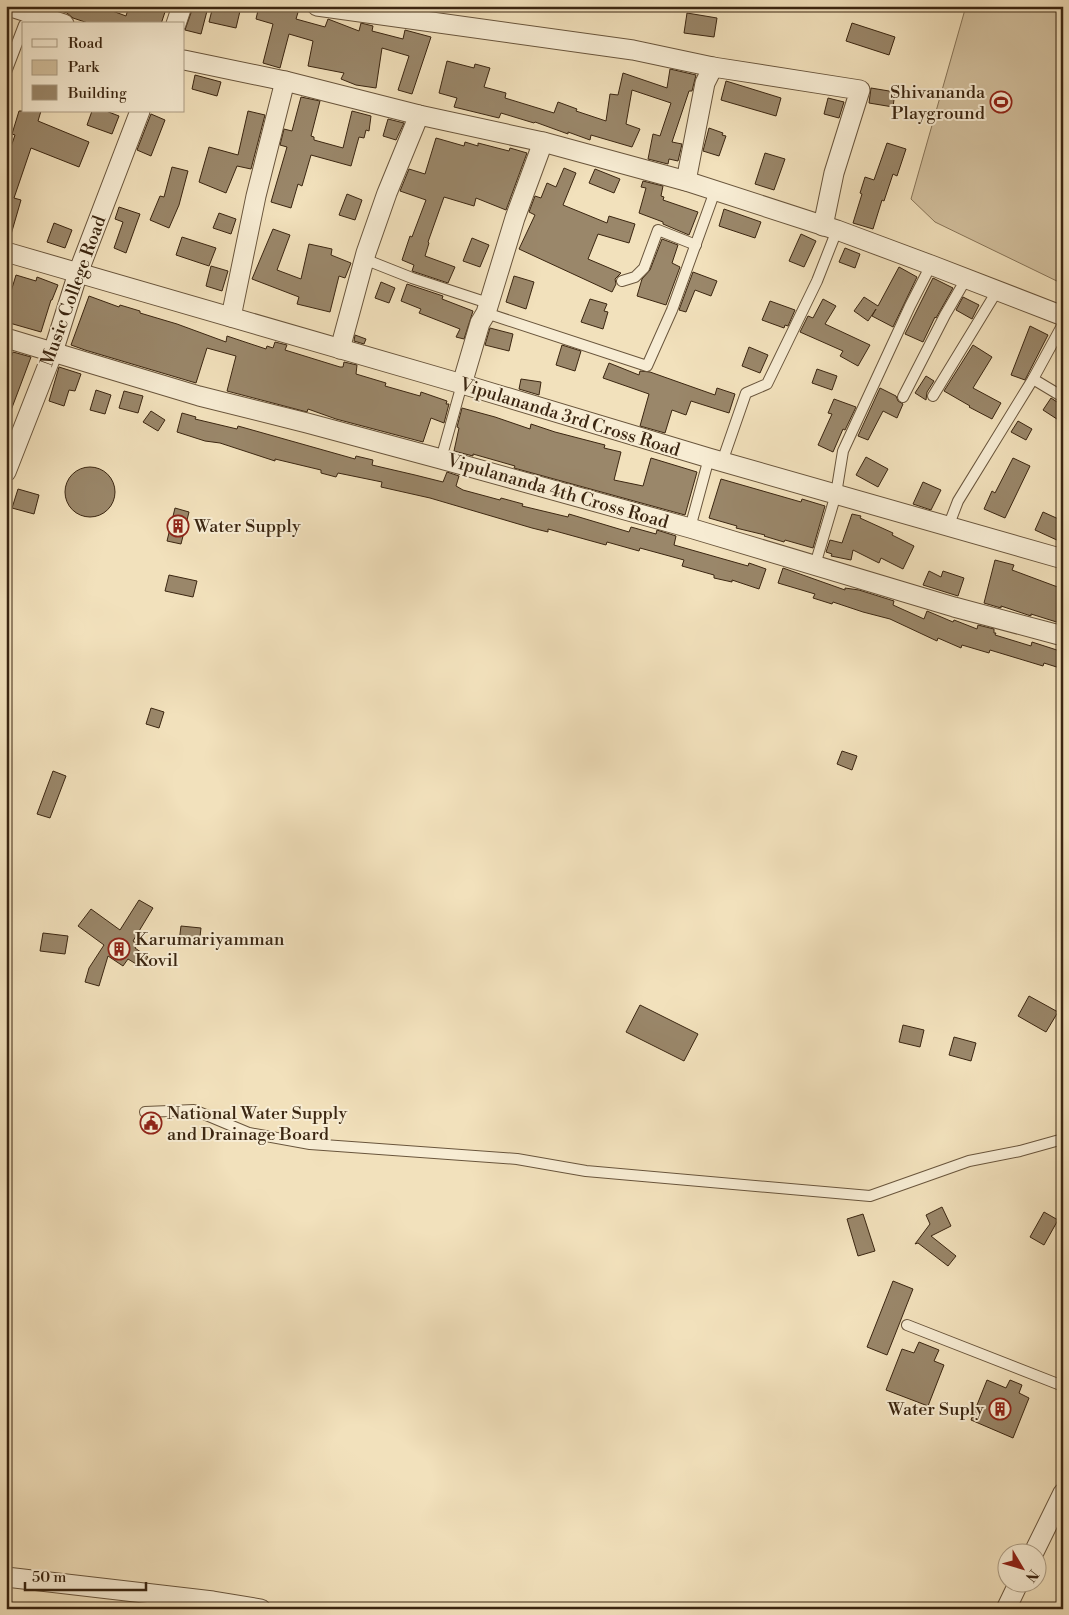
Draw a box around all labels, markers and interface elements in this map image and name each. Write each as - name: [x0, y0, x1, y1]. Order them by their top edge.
- legend: [22, 22, 185, 112]
- text: Road: [68, 34, 103, 53]
- text: Park: [68, 58, 100, 77]
- place label: Shivananda Playground: [890, 81, 986, 125]
- text: Building: [67, 84, 127, 103]
- sports icon: Shivananda Playground: [989, 90, 1013, 114]
- street label: Music College Road: [36, 212, 112, 370]
- street label: Vipulananda 3rd Cross Road: [456, 373, 684, 462]
- street label: Vipulananda 4th Cross Road: [443, 449, 672, 534]
- building icon: Water Supply: [166, 514, 190, 538]
- place label: Water Supply: [193, 515, 301, 538]
- place label: Karumariyamman Kovil: [135, 928, 285, 972]
- building icon: Karumariyamman Kovil: [107, 937, 131, 961]
- place label: National Water Supply and Drainage Board: [167, 1102, 347, 1146]
- public building icon: National Water Supply and Drainage Board: [139, 1111, 163, 1135]
- building icon: Water Suply: [988, 1397, 1012, 1421]
- place label: Water Suply: [887, 1398, 984, 1421]
- north arrow: [996, 1542, 1046, 1592]
- scale bar: [25, 1560, 146, 1592]
- text: N: [1021, 1565, 1042, 1585]
- text: 50 m: [32, 1568, 66, 1587]

